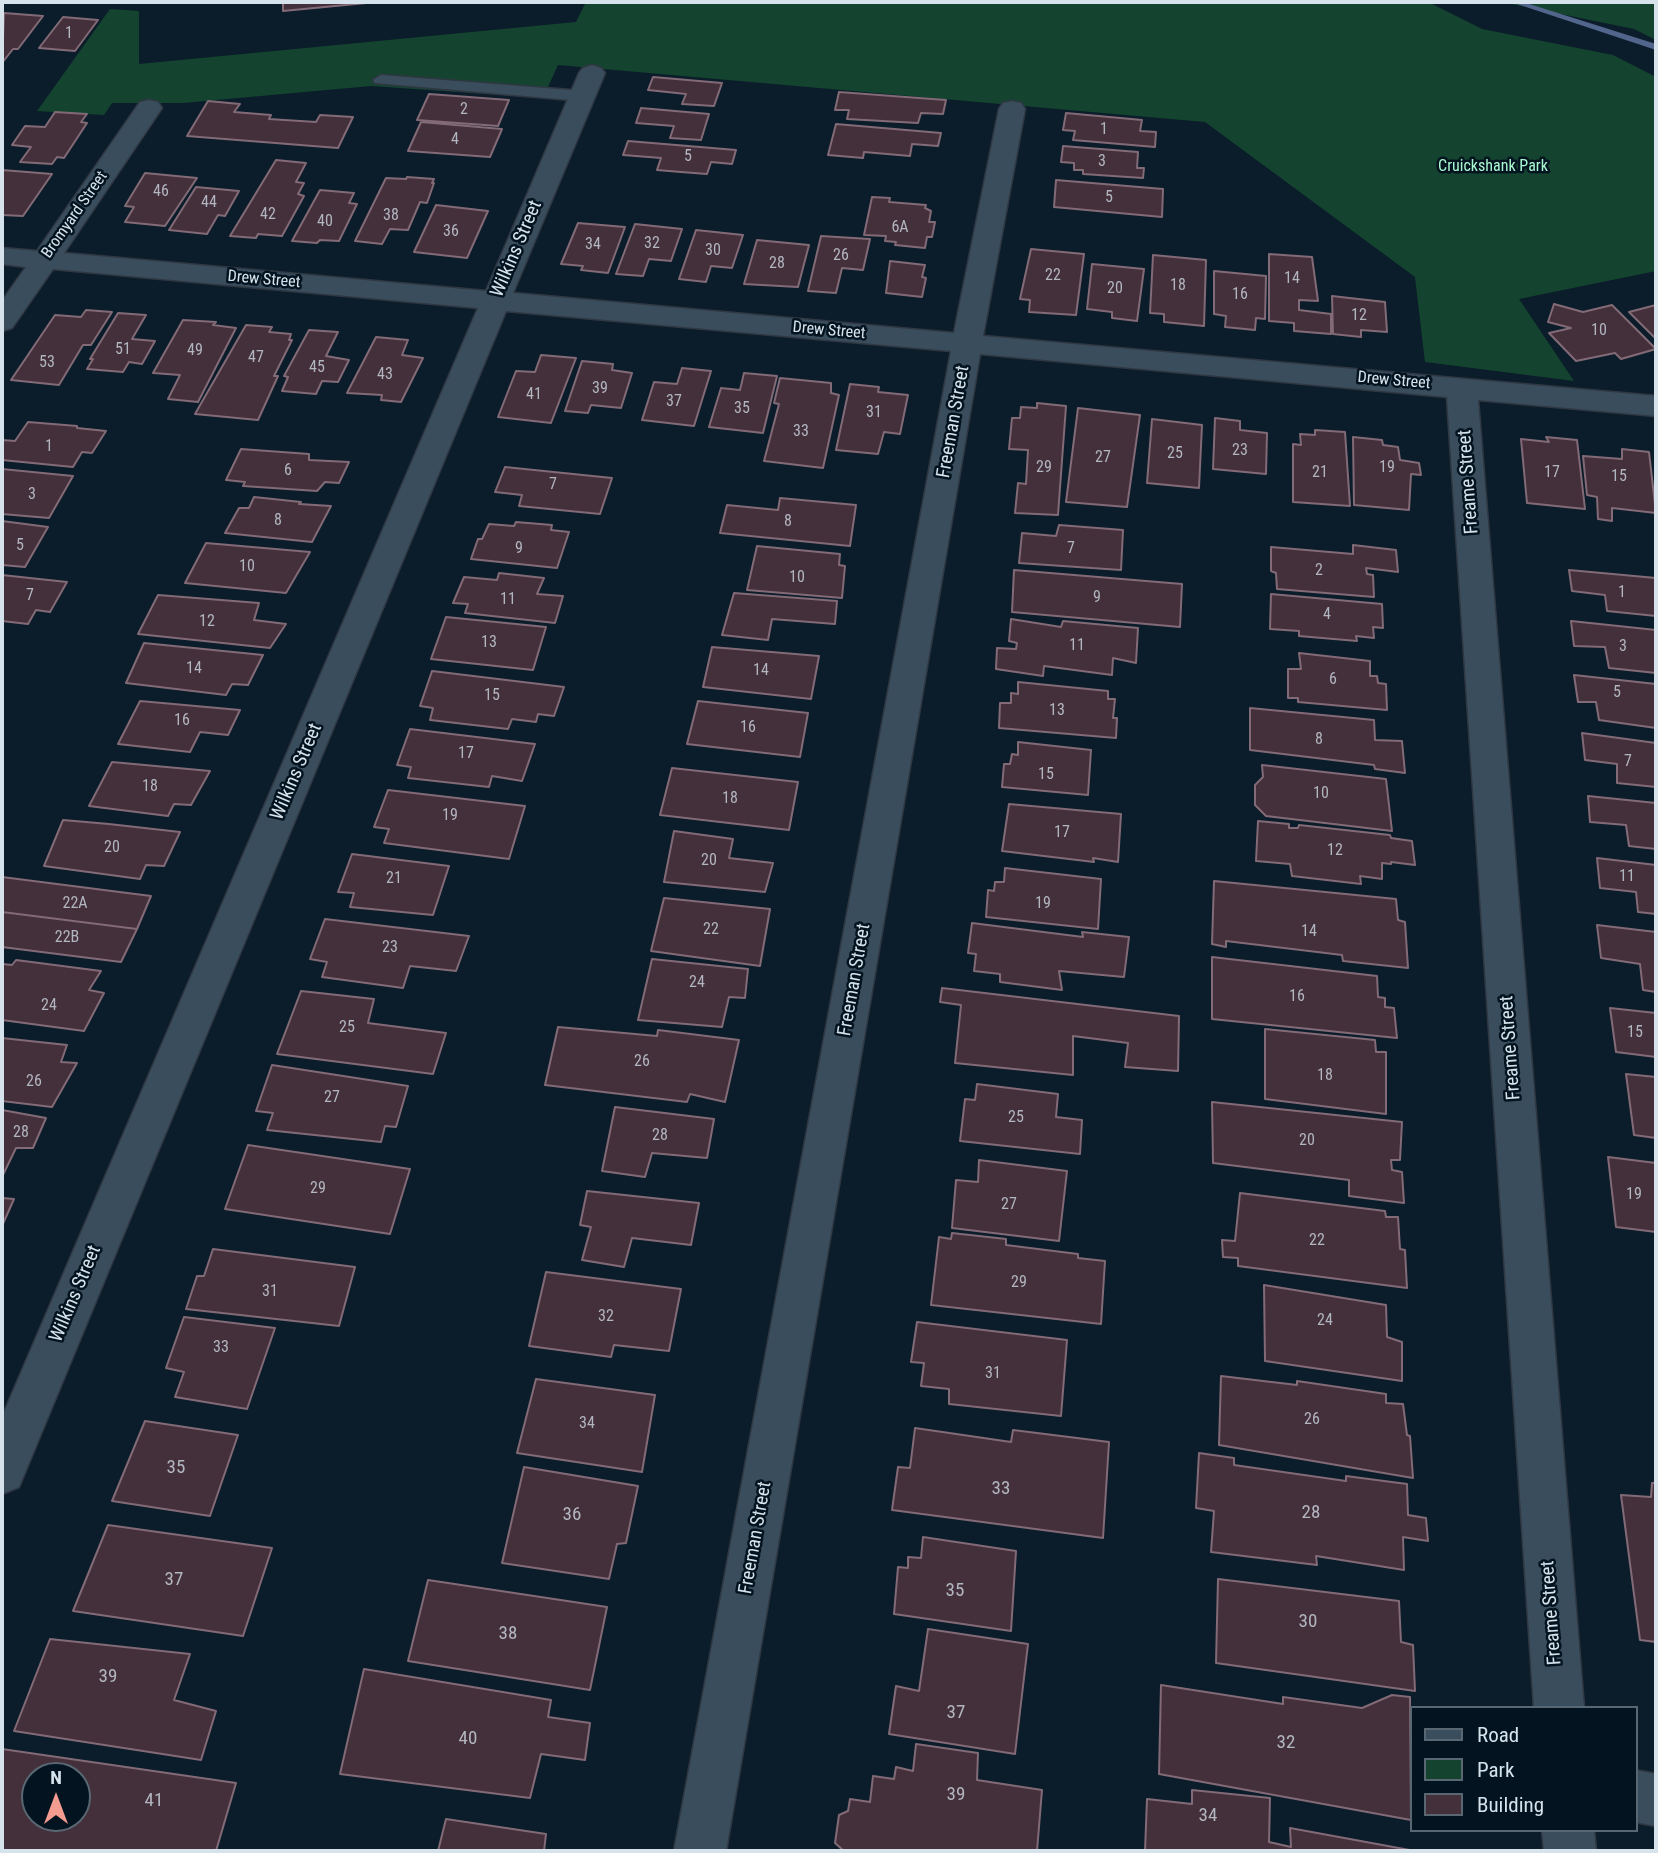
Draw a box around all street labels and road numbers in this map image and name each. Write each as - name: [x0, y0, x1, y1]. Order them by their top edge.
- street label: Bromyard Street: [38, 168, 112, 262]
- street label: Wilkins Street: [486, 197, 548, 301]
- street label: Drew Street: [227, 267, 301, 293]
- street label: Drew Street: [792, 318, 866, 344]
- street label: Freeman Street: [933, 364, 975, 480]
- street label: Drew Street: [1357, 368, 1431, 394]
- street label: Freame Street: [1454, 429, 1484, 535]
- street label: Wilkins Street: [266, 720, 328, 824]
- street label: Freeman Street: [834, 922, 876, 1038]
- street label: Freame Street: [1496, 995, 1526, 1101]
- street label: Wilkins Street: [45, 1242, 107, 1346]
- street label: Freeman Street: [735, 1480, 777, 1596]
- street label: Freame Street: [1537, 1560, 1567, 1666]

